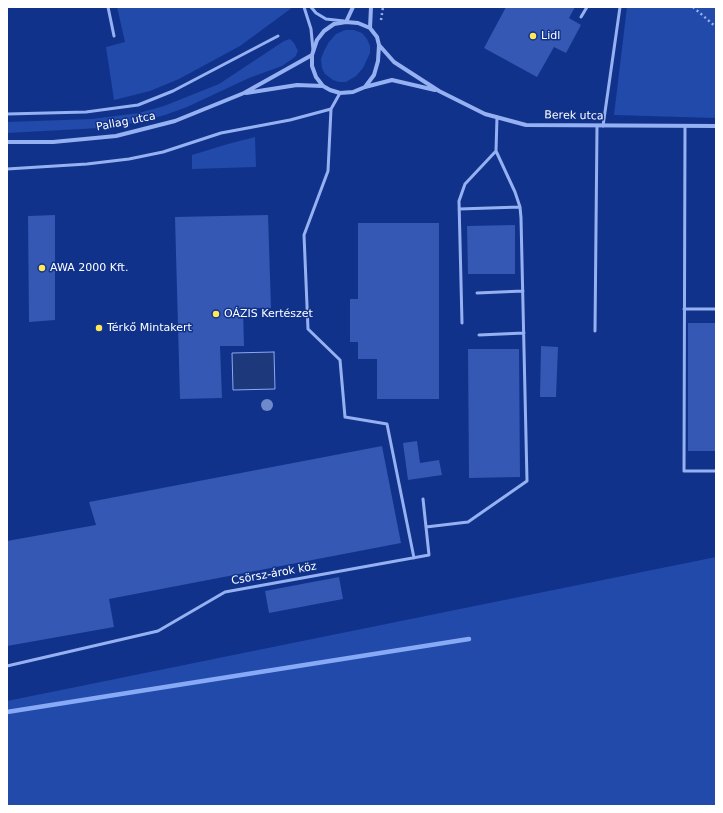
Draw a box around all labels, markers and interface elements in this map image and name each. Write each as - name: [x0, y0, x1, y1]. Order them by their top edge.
- place label: Lidl: [541, 29, 560, 43]
- marker: Lidl: [528, 31, 538, 41]
- street label: Berek utca: [544, 109, 604, 123]
- street label: Pallag utca: [95, 110, 157, 134]
- place label: AWA 2000 Kft.: [50, 261, 128, 275]
- marker: AWA 2000 Kft.: [37, 263, 47, 273]
- place label: OÁZIS Kertészet: [224, 307, 313, 321]
- marker: OÁZIS Kertészet: [211, 309, 221, 319]
- place label: Térkő Mintakert: [107, 321, 192, 335]
- marker: Térkő Mintakert: [94, 323, 104, 333]
- street label: Csörsz-árok köz: [230, 560, 318, 588]

